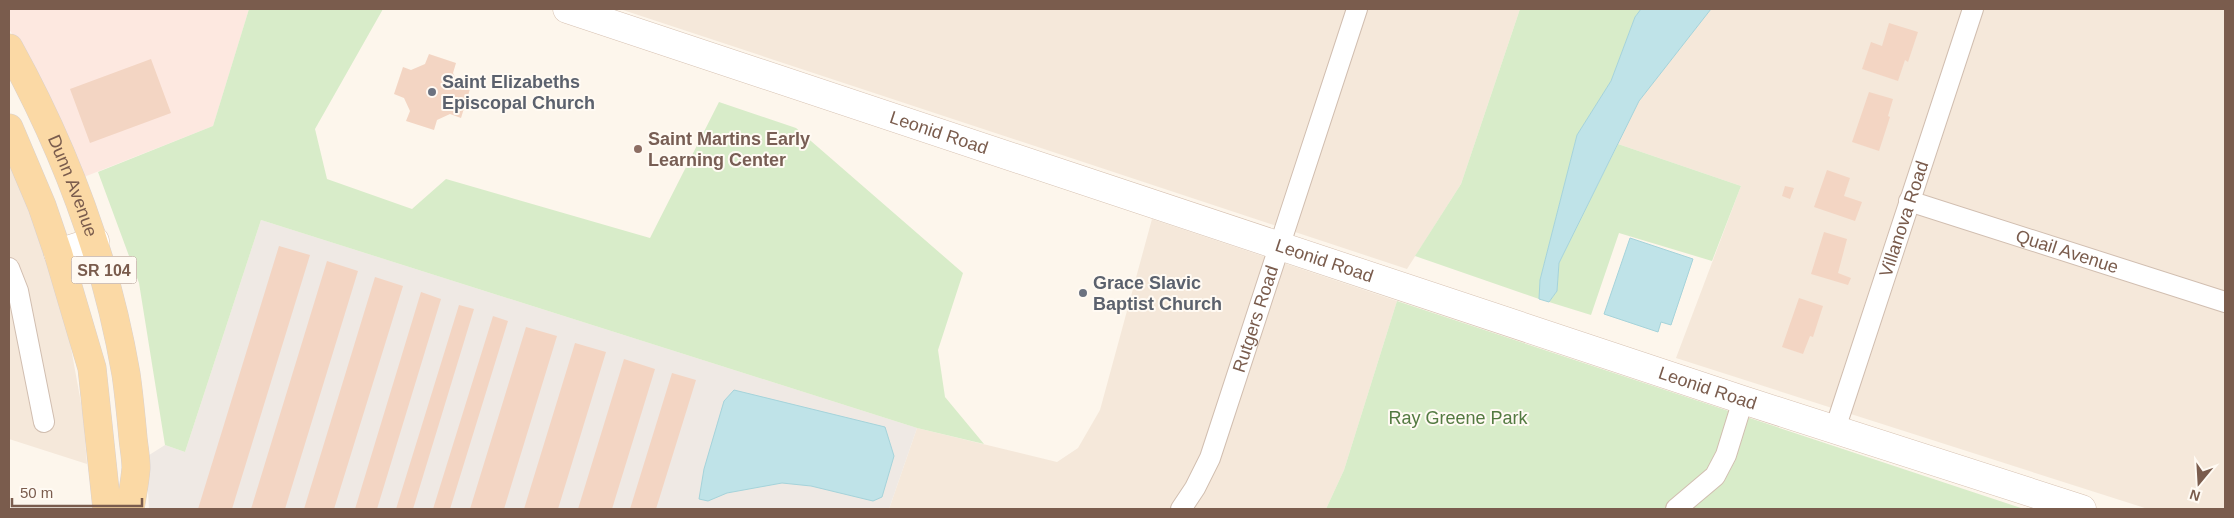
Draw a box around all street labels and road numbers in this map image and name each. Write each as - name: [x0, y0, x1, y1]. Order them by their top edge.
- street label: Leonid Road: [887, 107, 991, 158]
- street label: Dunn Avenue: [44, 132, 101, 239]
- street label: Villanova Road: [1876, 159, 1932, 280]
- street label: Quail Avenue: [2013, 226, 2121, 277]
- street label: Leonid Road: [1273, 235, 1376, 286]
- road number: SR 104: [72, 256, 136, 284]
- street label: Rutgers Road: [1229, 263, 1282, 375]
- street label: Leonid Road: [1656, 363, 1759, 414]

